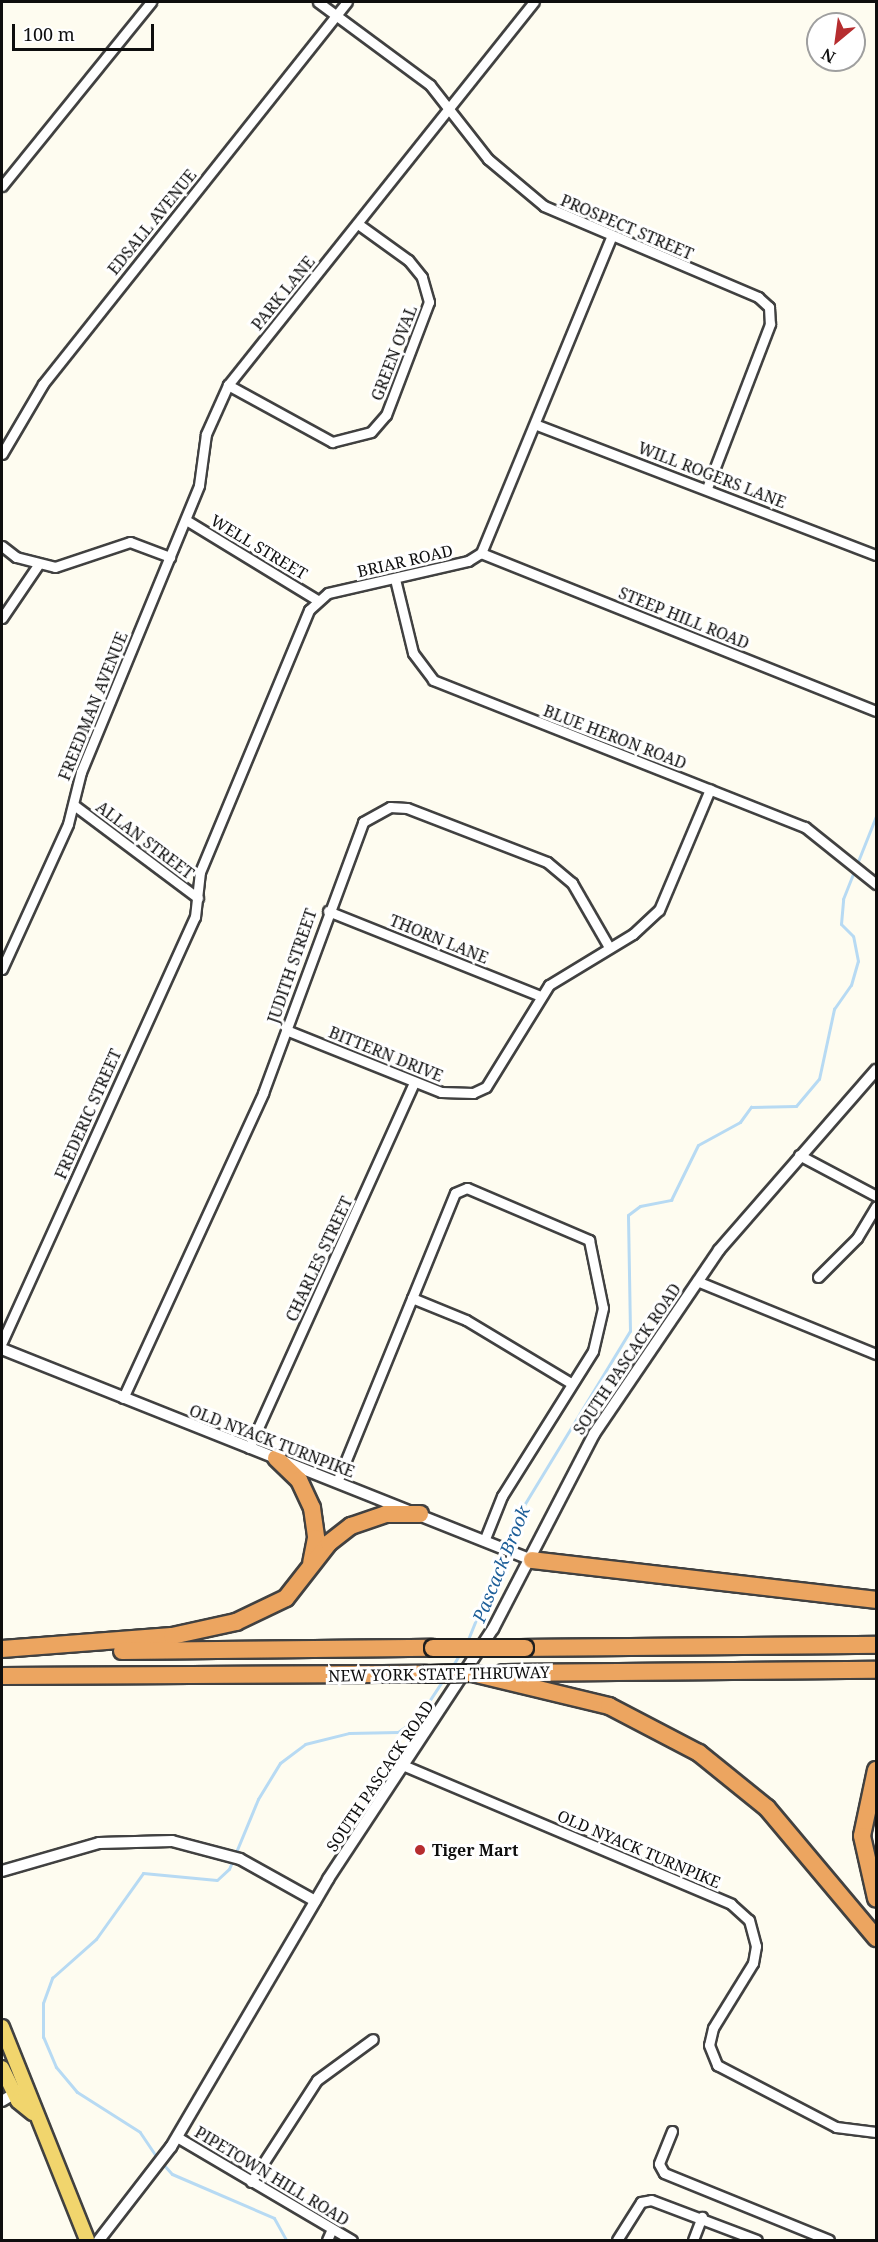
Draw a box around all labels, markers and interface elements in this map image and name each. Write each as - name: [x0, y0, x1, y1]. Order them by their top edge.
- scale bar: [15, 12, 158, 50]
- north arrow: [806, 12, 866, 72]
- text: 100 m: [23, 22, 75, 46]
- text: N: [817, 43, 839, 69]
- street label: EDSALL AVENUE: [104, 166, 200, 278]
- street label: PROSPECT STREET: [558, 190, 696, 264]
- street label: PARK LANE: [247, 252, 319, 334]
- street label: GREEN OVAL: [367, 303, 421, 403]
- street label: WILL ROGERS LANE: [635, 438, 789, 512]
- street label: WELL STREET: [207, 511, 311, 583]
- street label: BRIAR ROAD: [355, 541, 455, 581]
- street label: STEEP HILL ROAD: [616, 583, 752, 653]
- street label: FREEDMAN AVENUE: [54, 629, 132, 783]
- street label: BLUE HERON ROAD: [541, 701, 689, 773]
- street label: ALLAN STREET: [92, 797, 198, 883]
- street label: JUDITH STREET: [263, 906, 321, 1026]
- street label: THORN LANE: [387, 910, 491, 968]
- street label: BITTERN DRIVE: [326, 1022, 446, 1086]
- street label: FREDERIC STREET: [51, 1046, 125, 1182]
- street label: CHARLES STREET: [282, 1194, 356, 1324]
- street label: SOUTH PASCACK ROAD: [569, 1280, 685, 1438]
- street label: OLD NYACK TURNPIKE: [187, 1401, 357, 1481]
- water label: Pascack Brook: [468, 1503, 534, 1625]
- street label: NEW YORK STATE THRUWAY: [328, 1662, 550, 1686]
- street label: SOUTH PASCACK ROAD: [322, 1697, 438, 1855]
- street label: OLD NYACK TURNPIKE: [554, 1806, 724, 1892]
- place label: Tiger Mart: [432, 1840, 518, 1860]
- marker: Tiger Mart: [413, 1843, 427, 1857]
- street label: PIPETOWN HILL ROAD: [191, 2122, 353, 2230]

